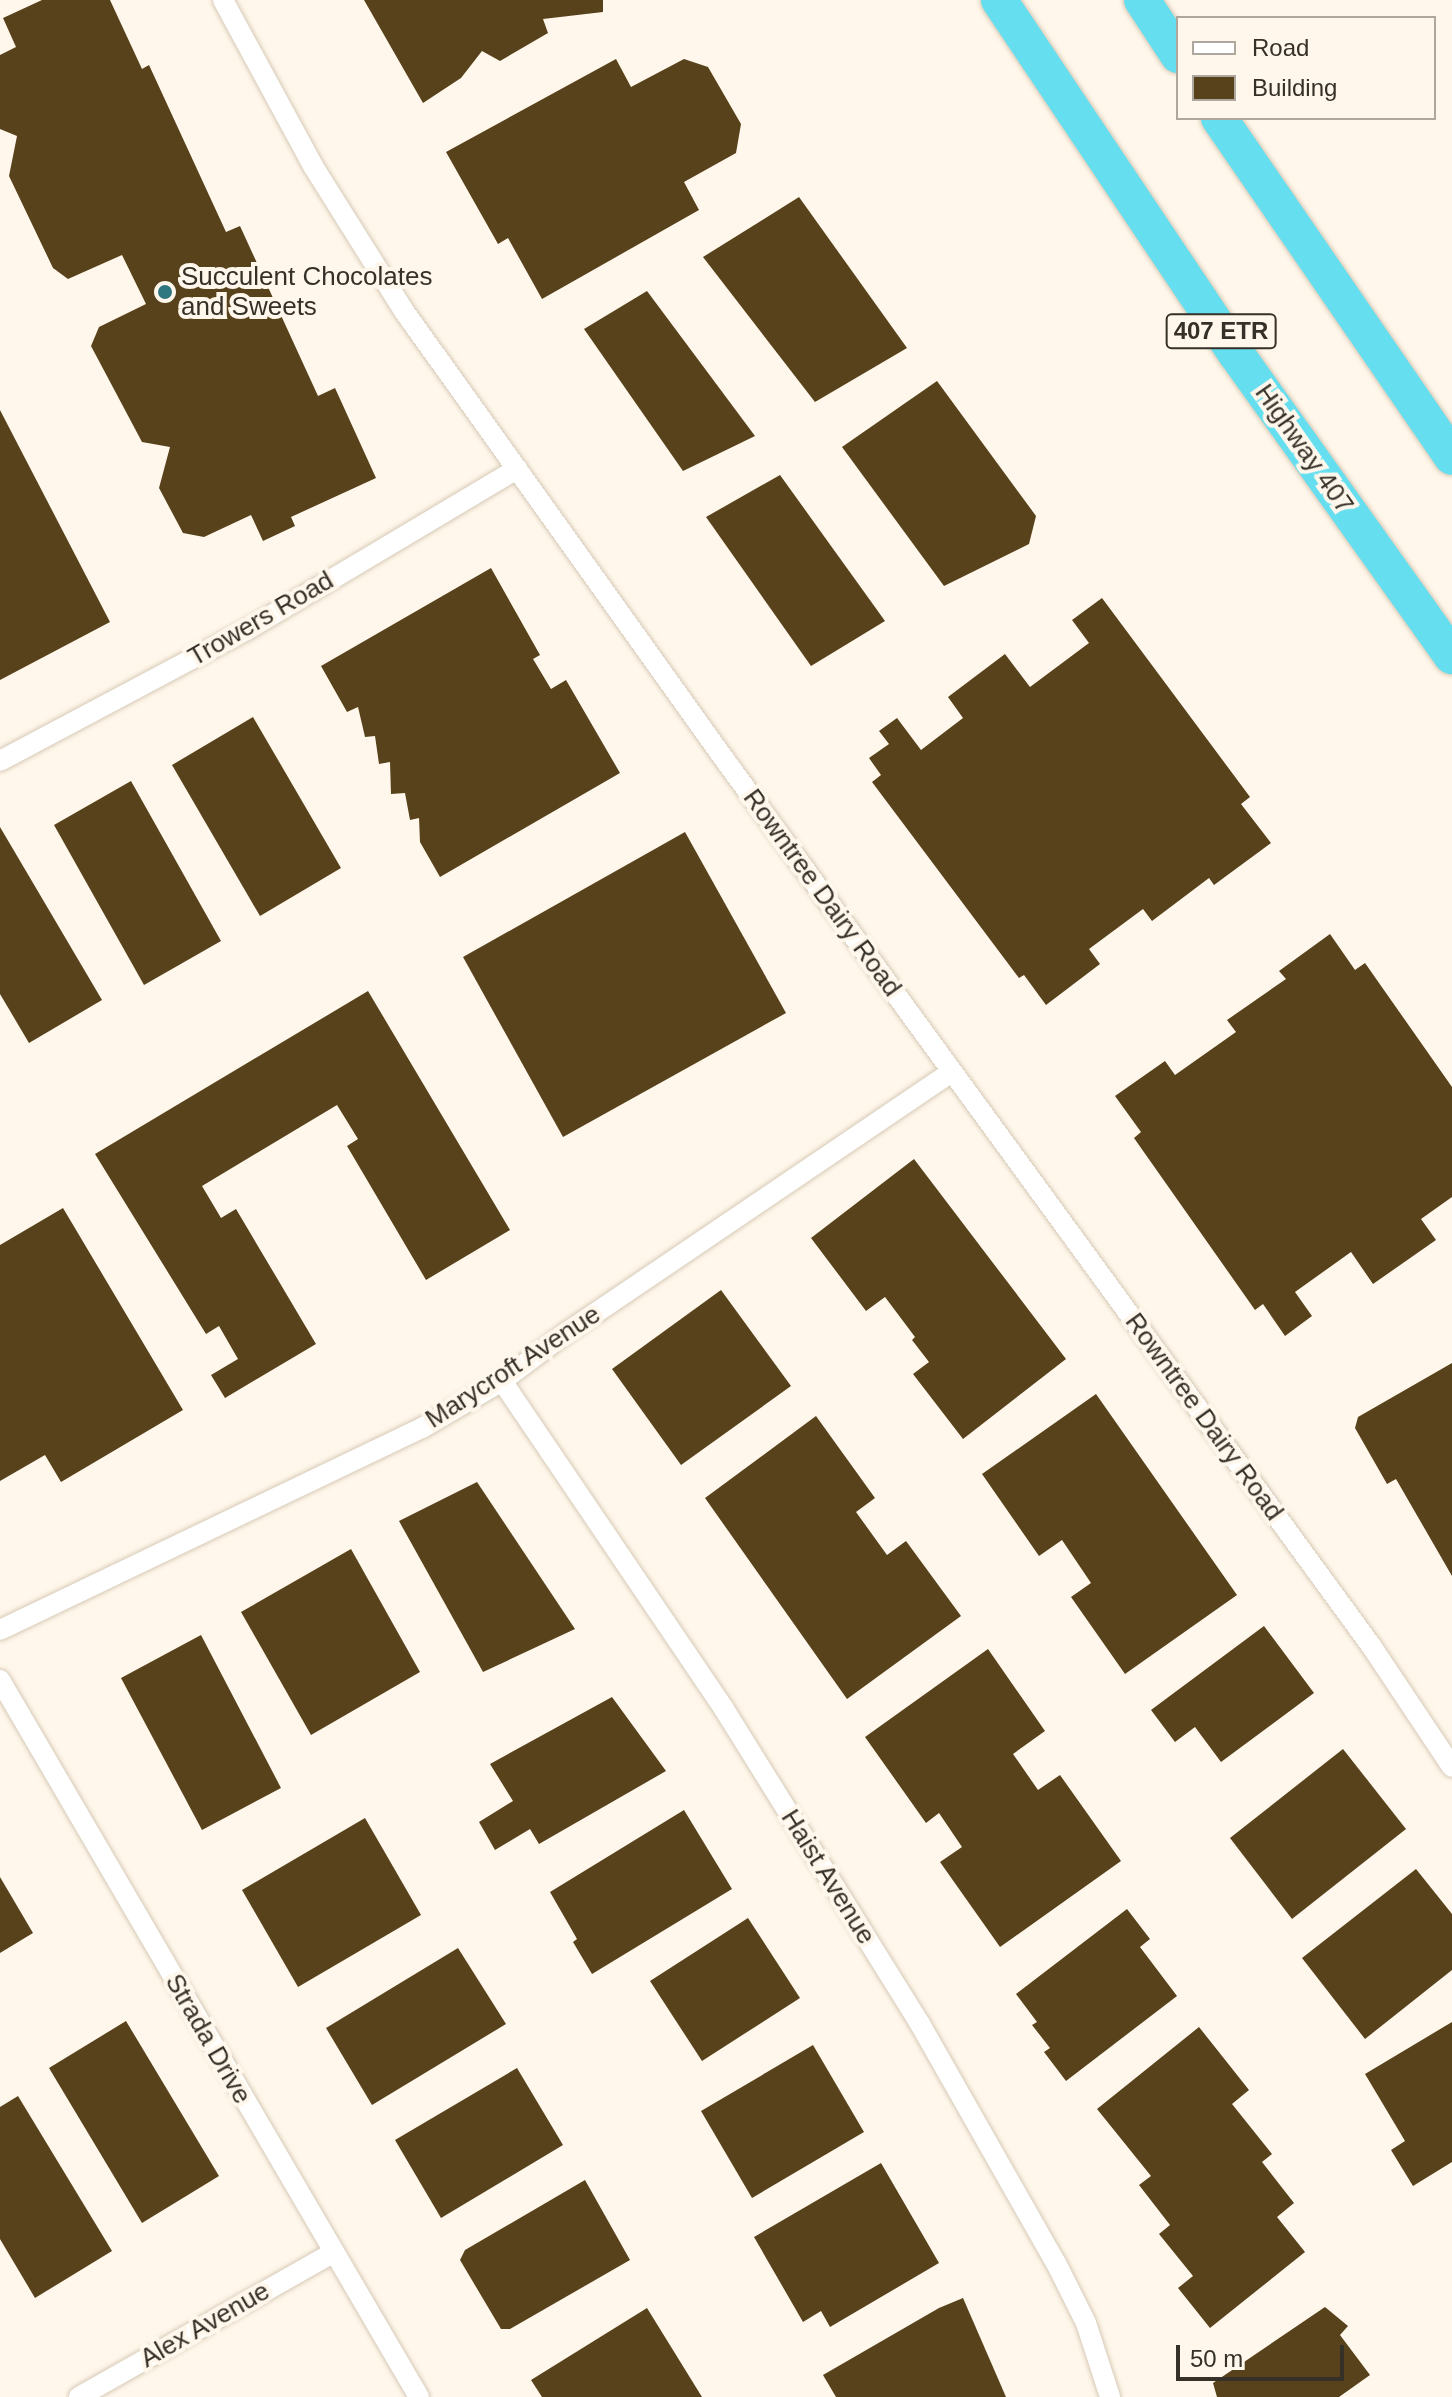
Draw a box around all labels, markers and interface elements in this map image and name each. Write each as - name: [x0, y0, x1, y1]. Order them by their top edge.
- legend: [1176, 16, 1436, 120]
- text: Road: [1252, 34, 1309, 61]
- text: Building: [1252, 74, 1337, 101]
- place label: Succulent Chocolates and Sweets: [181, 261, 432, 322]
- marker: Succulent Chocolates and Sweets: [156, 283, 174, 301]
- road number: 407 ETR: [1165, 311, 1277, 351]
- street label: Highway 407: [1248, 378, 1360, 520]
- street label: Trowers Road: [183, 565, 339, 673]
- street label: Rowntree Dairy Road: [736, 783, 908, 1003]
- street label: Marycroft Avenue: [419, 1299, 607, 1435]
- street label: Rowntree Dairy Road: [1118, 1307, 1290, 1527]
- street label: Haist Avenue: [774, 1803, 882, 1951]
- street label: Strada Drive: [158, 1969, 258, 2109]
- street label: Alex Avenue: [134, 2275, 276, 2375]
- scale bar: [1180, 2329, 1348, 2379]
- text: 50 m: [1190, 2345, 1243, 2372]

